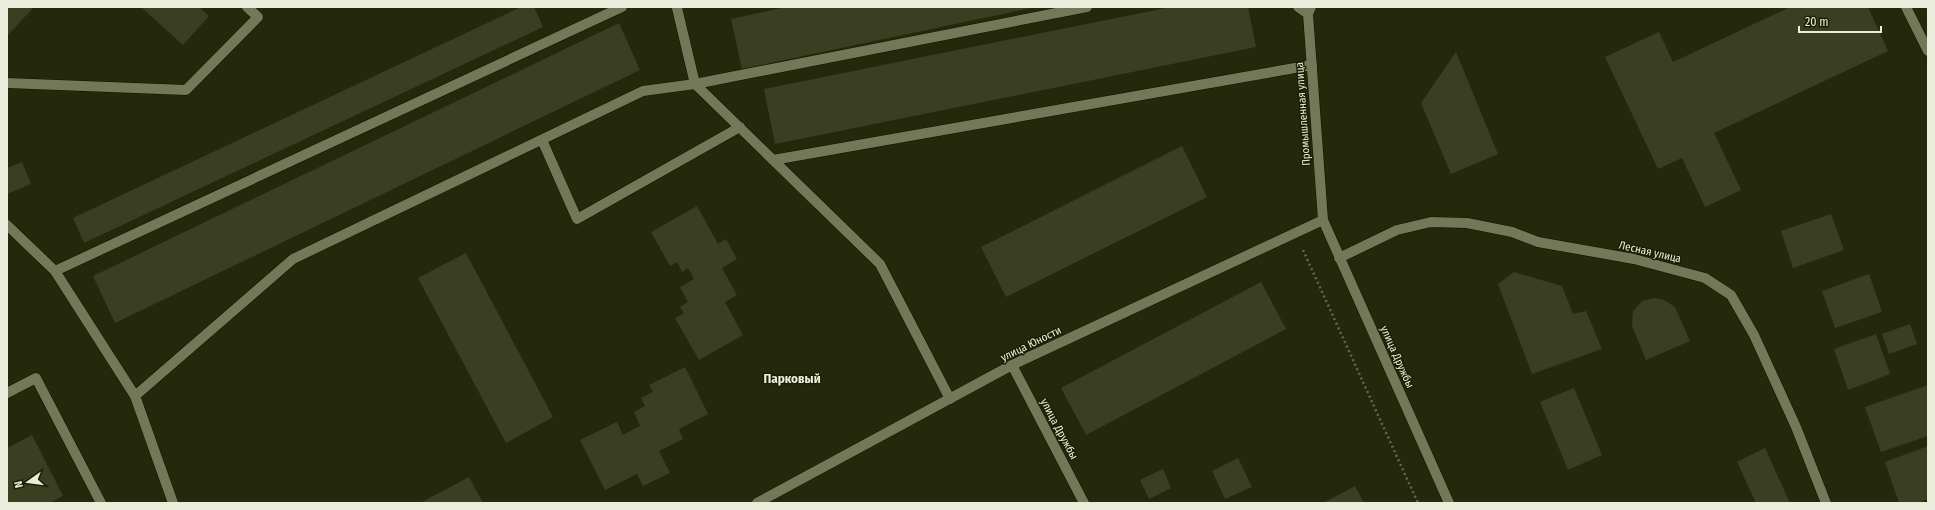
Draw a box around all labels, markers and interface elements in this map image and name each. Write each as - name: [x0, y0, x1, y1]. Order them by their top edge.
- scale bar: [1799, 8, 1881, 34]
- text: 20 m: [1805, 15, 1829, 29]
- street label: Промышленная улица: [1293, 62, 1313, 166]
- street label: Лесная улица: [1618, 239, 1682, 265]
- street label: улица Юности: [999, 324, 1064, 364]
- street label: улица Дружбы: [1377, 324, 1417, 390]
- district label: Парковый: [763, 371, 821, 386]
- street label: улица Дружбы: [1038, 396, 1080, 462]
- north arrow: [8, 462, 48, 502]
- text: N: [12, 480, 26, 489]

